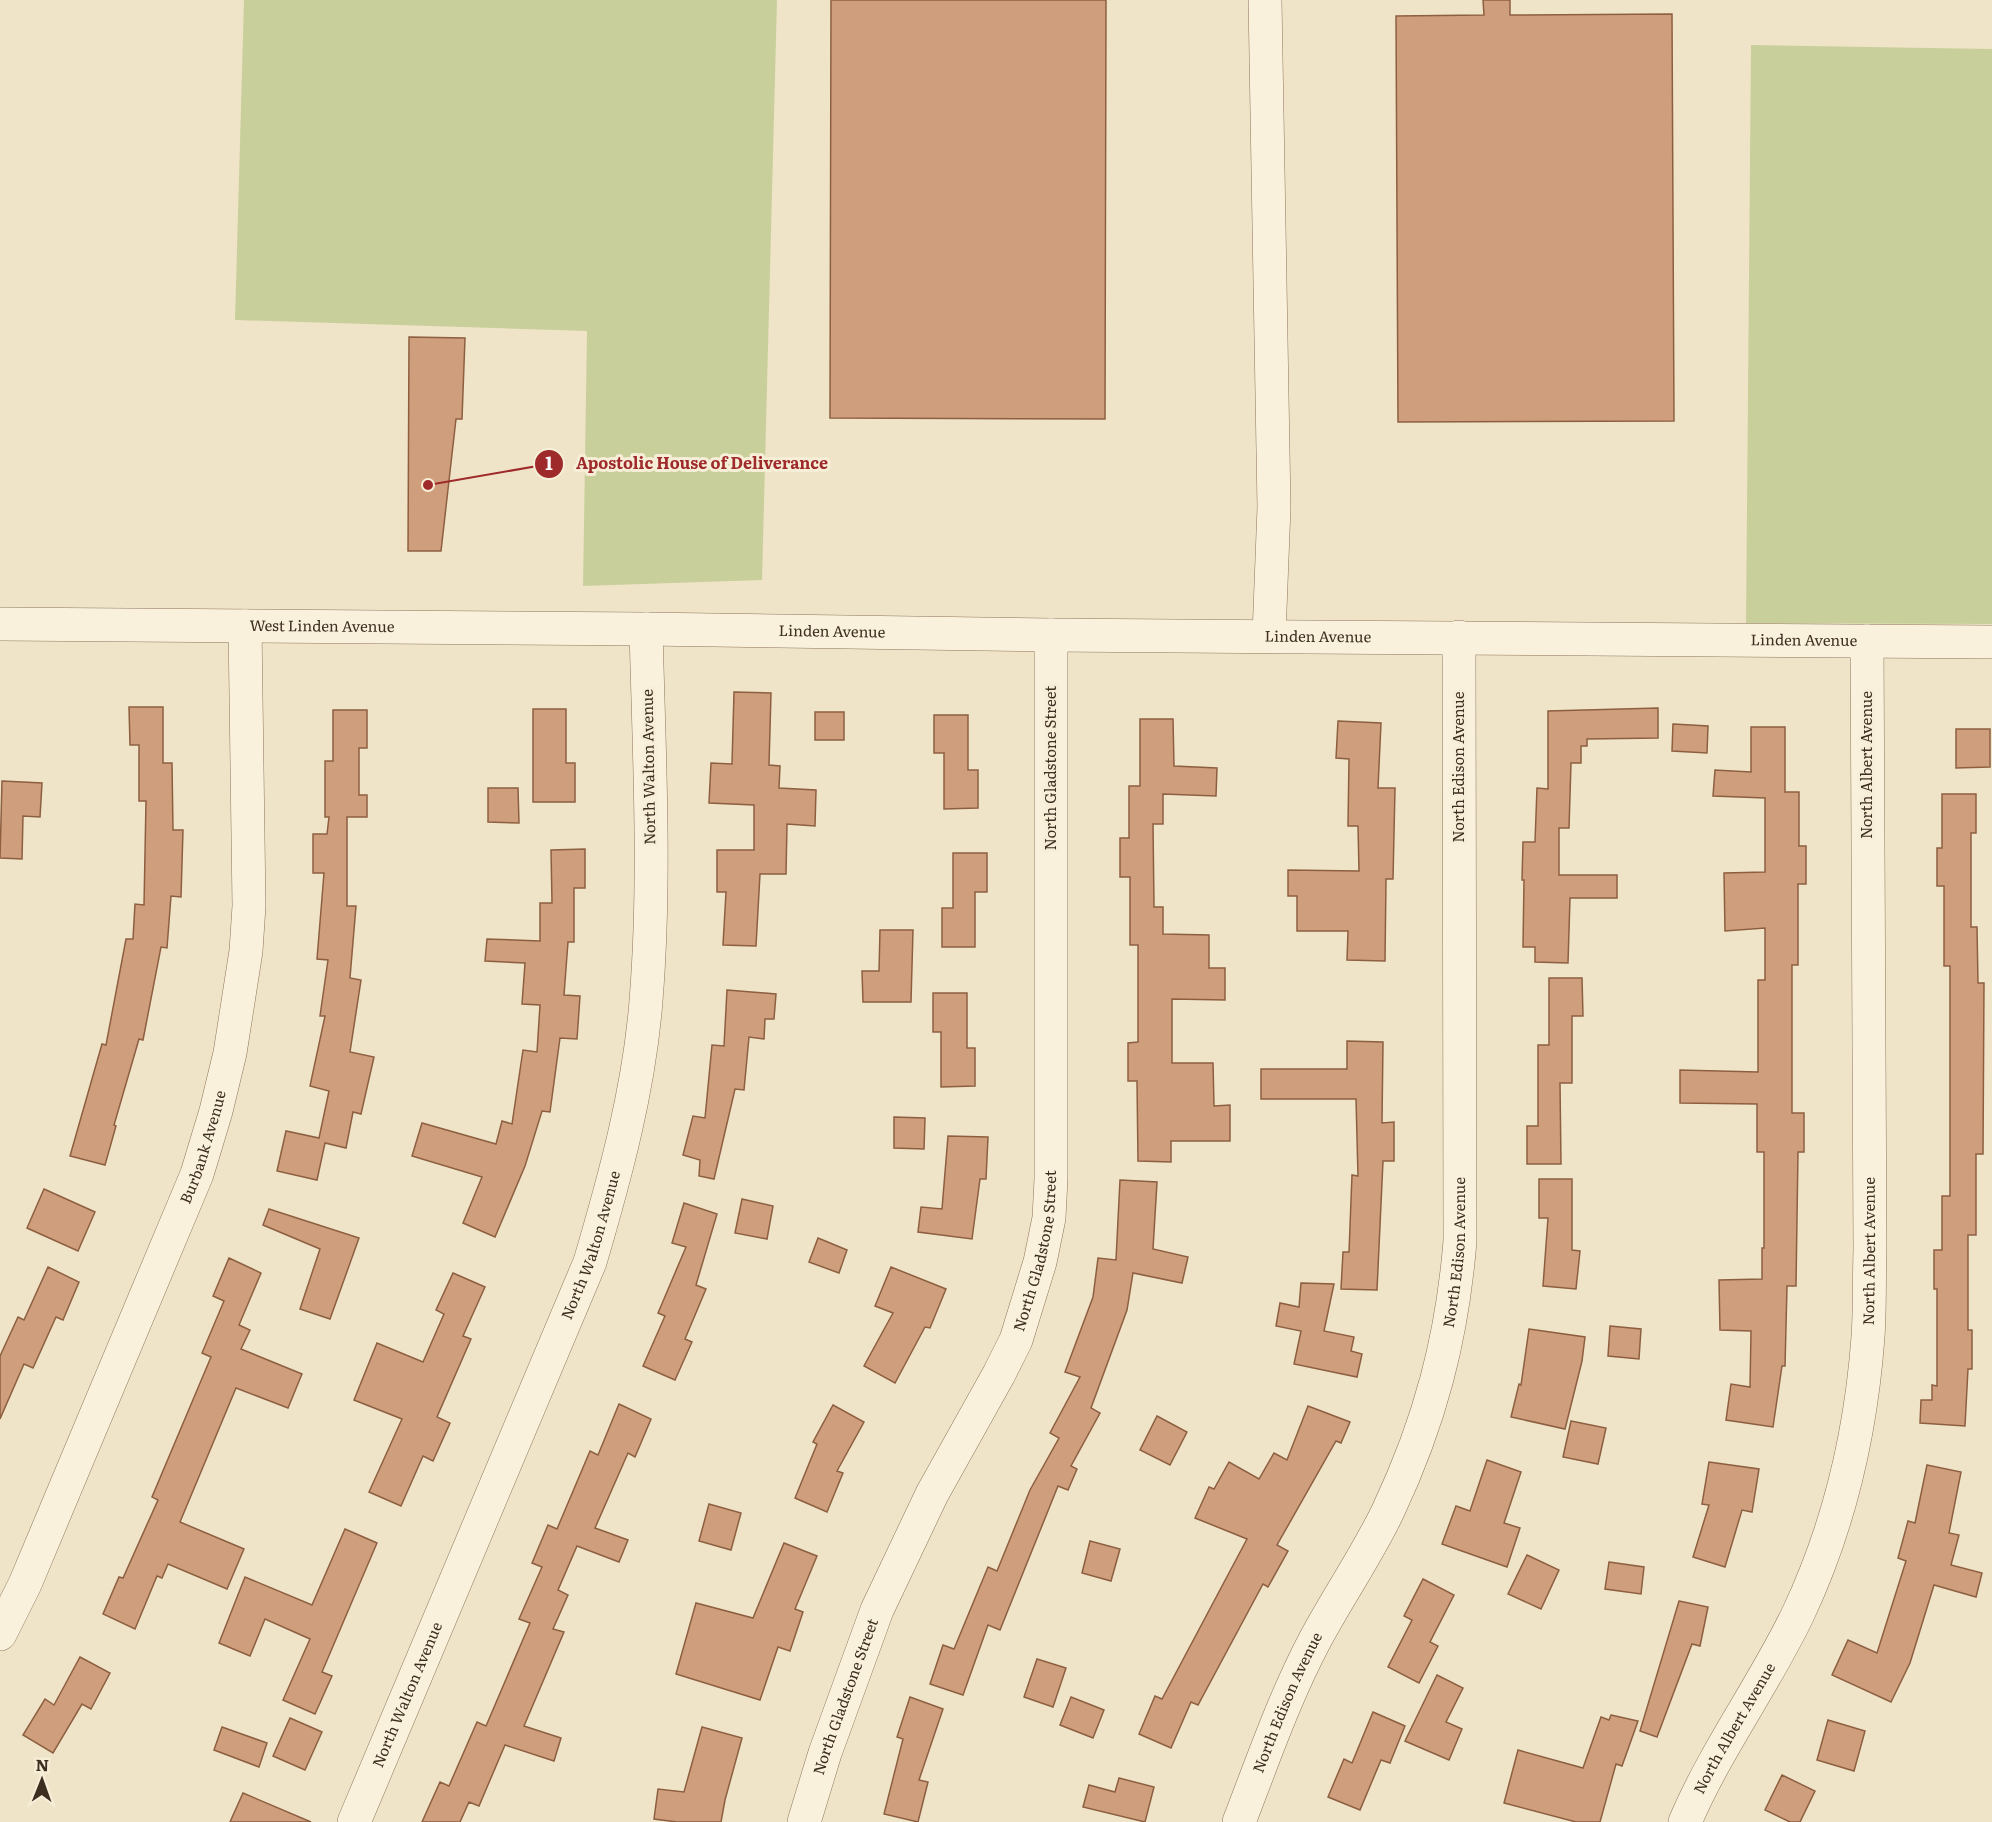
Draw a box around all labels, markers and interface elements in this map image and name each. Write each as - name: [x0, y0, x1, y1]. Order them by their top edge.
- callout: Apostolic House of Deliverance: [534, 447, 840, 481]
- text: 1: [545, 449, 553, 476]
- text: Apostolic House of Deliverance: [576, 450, 828, 474]
- street label: West Linden Avenue: [249, 613, 395, 637]
- street label: Linden Avenue: [778, 618, 886, 643]
- street label: Linden Avenue: [1264, 624, 1372, 647]
- street label: Linden Avenue: [1750, 627, 1858, 651]
- street label: North Gladstone Street: [1038, 686, 1061, 850]
- street label: North Walton Avenue: [635, 689, 660, 845]
- street label: North Edison Avenue: [1446, 691, 1469, 843]
- street label: North Albert Avenue: [1854, 691, 1877, 839]
- street label: Burbank Avenue: [173, 1088, 231, 1207]
- street label: North Walton Avenue: [554, 1168, 625, 1323]
- street label: North Gladstone Street: [1006, 1170, 1061, 1334]
- street label: North Edison Avenue: [1436, 1177, 1470, 1329]
- street label: North Albert Avenue: [1856, 1177, 1880, 1326]
- street label: North Gladstone Street: [806, 1615, 883, 1778]
- street label: North Walton Avenue: [365, 1618, 447, 1771]
- street label: North Edison Avenue: [1246, 1627, 1327, 1776]
- street label: North Albert Avenue: [1687, 1658, 1780, 1798]
- north arrow: [12, 1750, 72, 1810]
- text: N: [35, 1752, 49, 1776]

